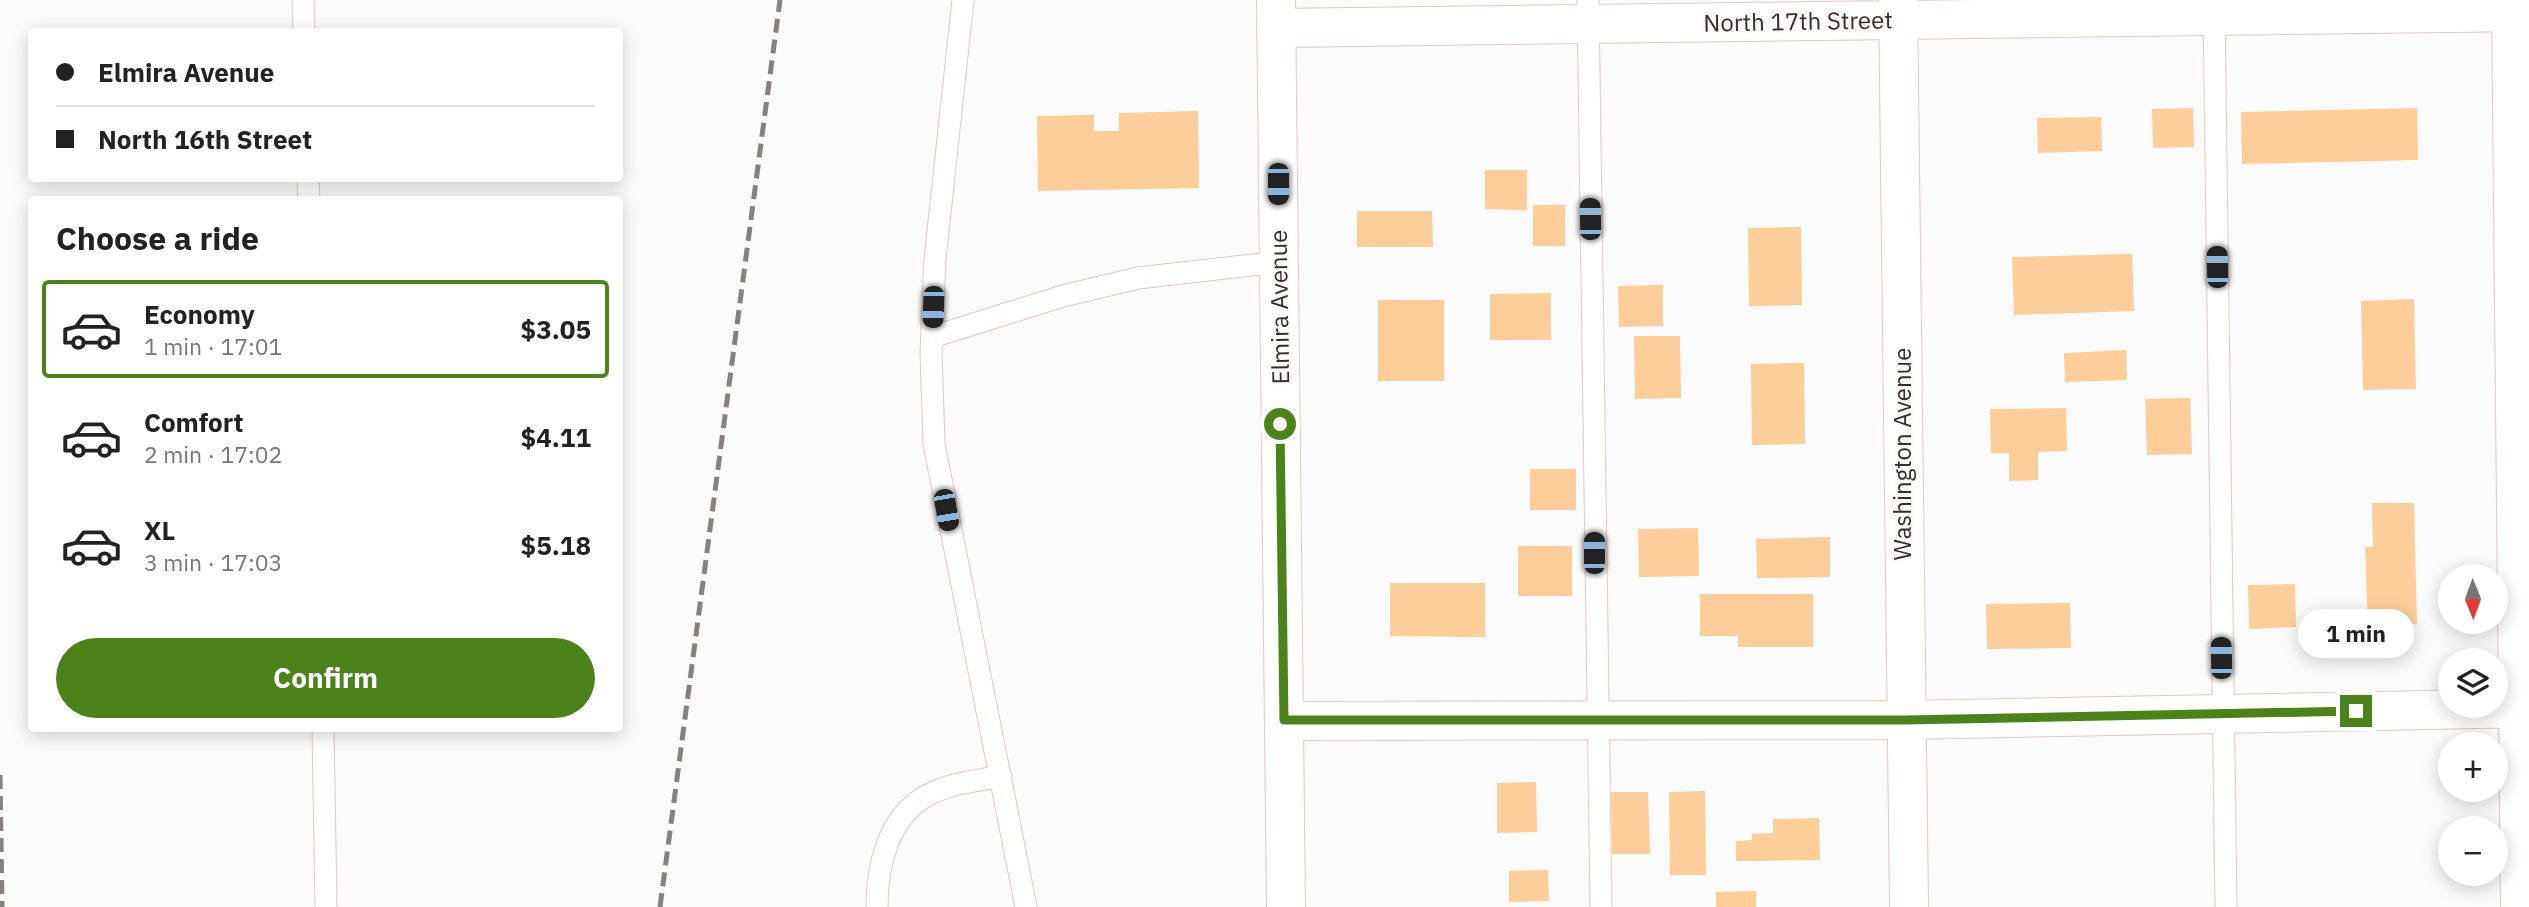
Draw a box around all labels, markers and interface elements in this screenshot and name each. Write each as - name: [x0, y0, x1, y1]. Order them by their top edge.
- street label: North 17th Street: [1703, 3, 1893, 39]
- text: Elmira Avenue: [98, 55, 274, 89]
- text: North 16th Street: [98, 122, 312, 156]
- car: [1268, 163, 1289, 205]
- car: [1580, 198, 1601, 240]
- text: Choose a ride: [56, 217, 259, 259]
- street label: Elmira Avenue: [1262, 229, 1296, 385]
- car: [2207, 246, 2228, 288]
- car: [922, 286, 945, 328]
- text: Economy: [144, 297, 255, 331]
- icon: car: [60, 298, 123, 361]
- text: $3.05: [521, 312, 591, 346]
- text: 1 min · 17:01: [144, 331, 282, 361]
- street label: Washington Avenue: [1886, 348, 1918, 560]
- text: Comfort: [144, 405, 243, 439]
- icon: car: [60, 406, 123, 469]
- route start: [1264, 408, 1296, 440]
- text: $4.11: [521, 420, 591, 454]
- text: 2 min · 17:02: [144, 439, 282, 469]
- car: [933, 487, 960, 533]
- text: XL: [144, 513, 175, 547]
- icon: car: [60, 514, 123, 577]
- text: $5.18: [521, 528, 591, 562]
- car: [1584, 532, 1605, 574]
- text: 3 min · 17:03: [144, 547, 282, 577]
- north arrow: [2438, 564, 2508, 634]
- map controls: [2438, 564, 2508, 886]
- callout: 1 min: [2298, 610, 2414, 658]
- text: 1 min: [2326, 618, 2386, 648]
- car: [2211, 637, 2232, 679]
- button: Confirm: [56, 638, 595, 718]
- button: layers: [2438, 648, 2508, 718]
- route end: [2340, 695, 2372, 727]
- button: +: [2438, 732, 2508, 802]
- button: −: [2438, 816, 2508, 886]

